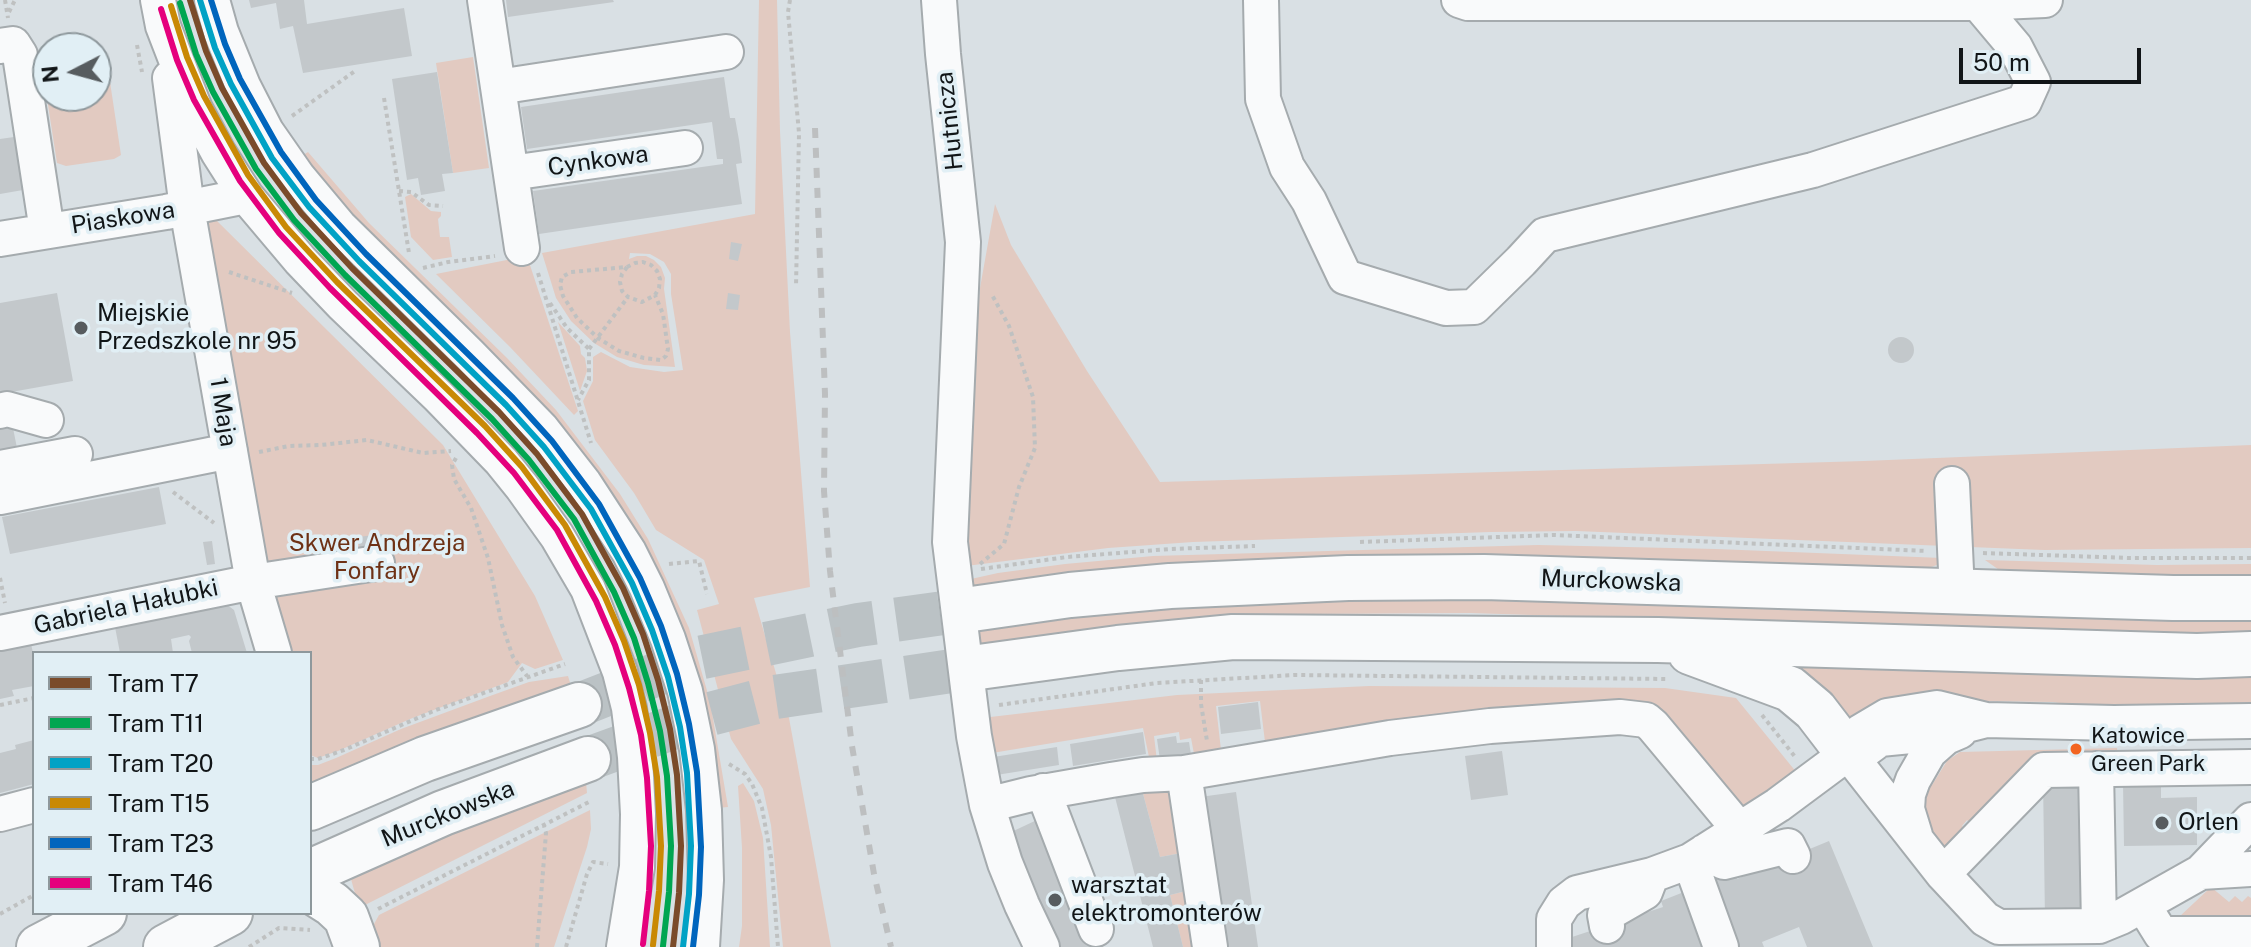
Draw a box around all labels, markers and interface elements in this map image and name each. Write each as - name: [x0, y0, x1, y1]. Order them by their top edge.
- north arrow: [32, 32, 112, 112]
- scale bar: [1963, 32, 2145, 82]
- text: 50 m: [1973, 48, 2030, 76]
- text: N: [36, 64, 64, 84]
- street label: Hutnicza: [930, 70, 970, 172]
- street label: Cynkowa: [546, 140, 650, 182]
- street label: Piaskowa: [69, 196, 177, 240]
- place label: Miejskie Przedszkole nr 95: [97, 300, 297, 356]
- marker: Miejskie Przedszkole nr 95: [72, 319, 90, 337]
- street label: 1 Maja: [203, 375, 243, 449]
- park label: Skwer Andrzeja Fonfary: [289, 530, 465, 586]
- street label: Murckowska: [1540, 564, 1682, 598]
- street label: Gabriela Hałubki: [31, 573, 221, 641]
- legend: [32, 651, 312, 915]
- text: Tram T7: [108, 669, 199, 697]
- text: Tram T11: [108, 709, 204, 737]
- place label: Katowice Green Park: [2091, 723, 2205, 774]
- marker: Katowice Green Park: [2068, 741, 2084, 757]
- text: Tram T20: [108, 749, 214, 777]
- street label: Murckowska: [377, 774, 519, 854]
- text: Tram T15: [108, 789, 210, 817]
- place label: Orlen: [2178, 809, 2239, 837]
- marker: Orlen: [2153, 814, 2171, 832]
- text: Tram T23: [108, 829, 214, 857]
- text: Tram T46: [108, 869, 213, 897]
- place label: warsztat elektromonterów: [1071, 872, 1262, 928]
- marker: warsztat elektromonterów: [1046, 891, 1064, 909]

